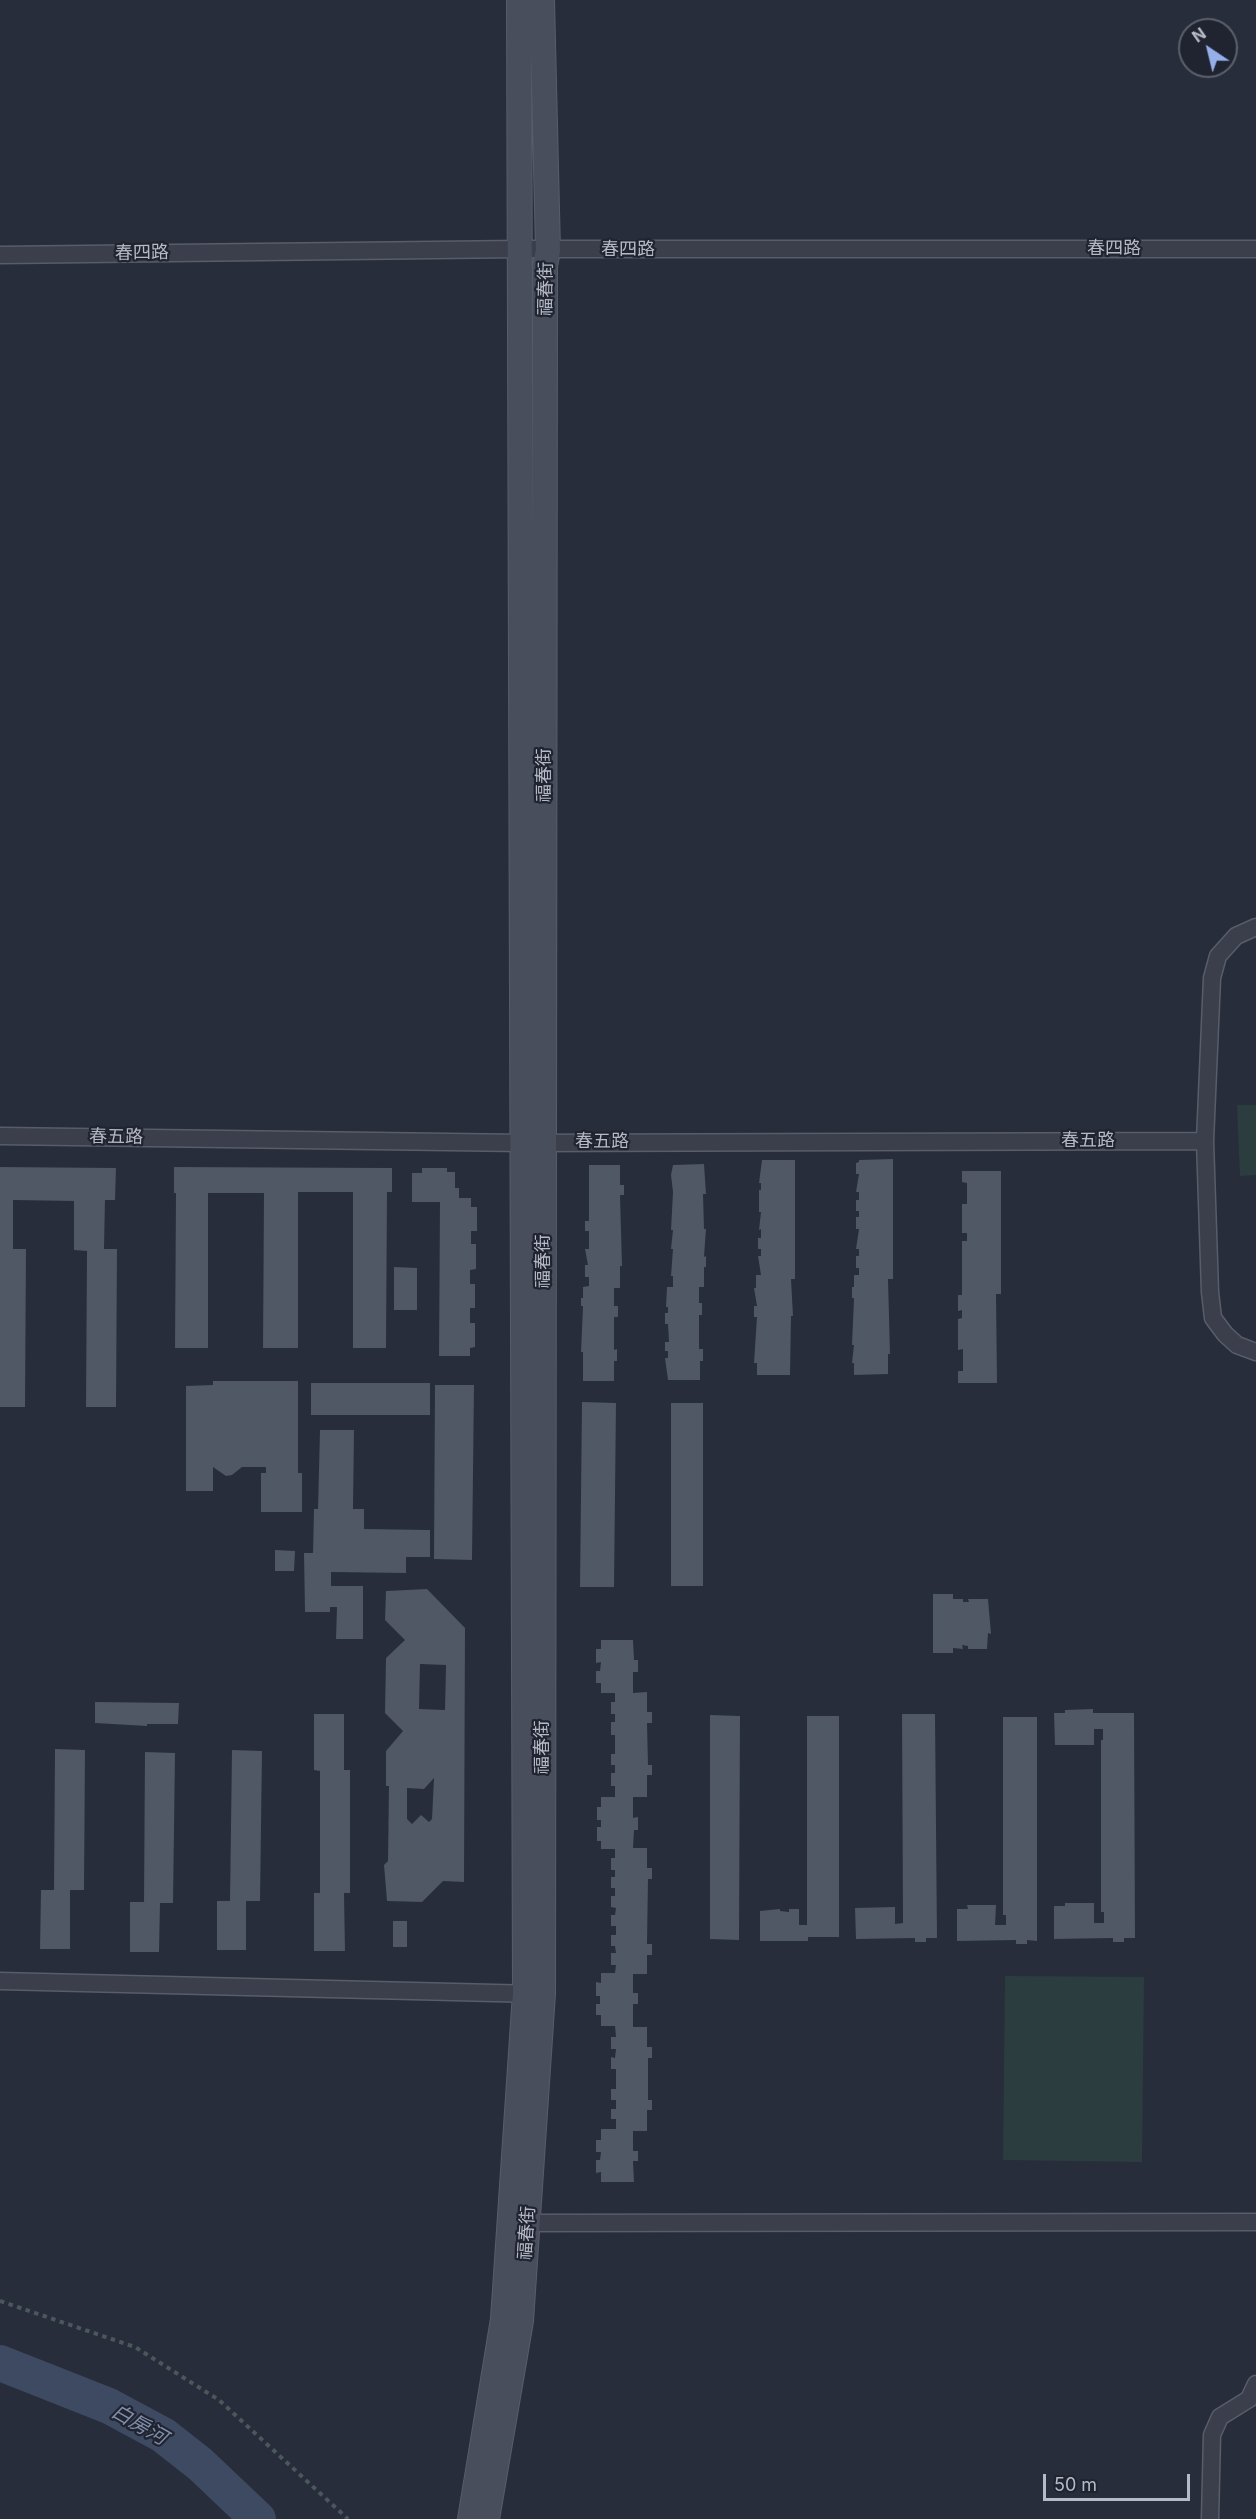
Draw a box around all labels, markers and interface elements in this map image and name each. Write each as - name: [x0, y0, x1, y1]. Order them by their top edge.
- north arrow: [1178, 18, 1238, 78]
- text: N: [1188, 23, 1210, 47]
- street label: 春四路: [1087, 238, 1141, 260]
- street label: 春四路: [601, 239, 655, 261]
- street label: 春四路: [115, 242, 169, 264]
- street label: 福春街: [535, 262, 557, 316]
- street label: 福春街: [534, 748, 556, 802]
- street label: 春五路: [89, 1126, 143, 1148]
- street label: 春五路: [1061, 1130, 1115, 1152]
- street label: 春五路: [575, 1131, 629, 1153]
- street label: 福春街: [533, 1234, 555, 1288]
- street label: 福春街: [532, 1720, 554, 1774]
- street label: 福春街: [514, 2205, 540, 2261]
- water label: 白房河: [107, 2400, 171, 2450]
- scale bar: [1046, 2462, 1193, 2500]
- text: 50 m: [1054, 2474, 1097, 2495]

